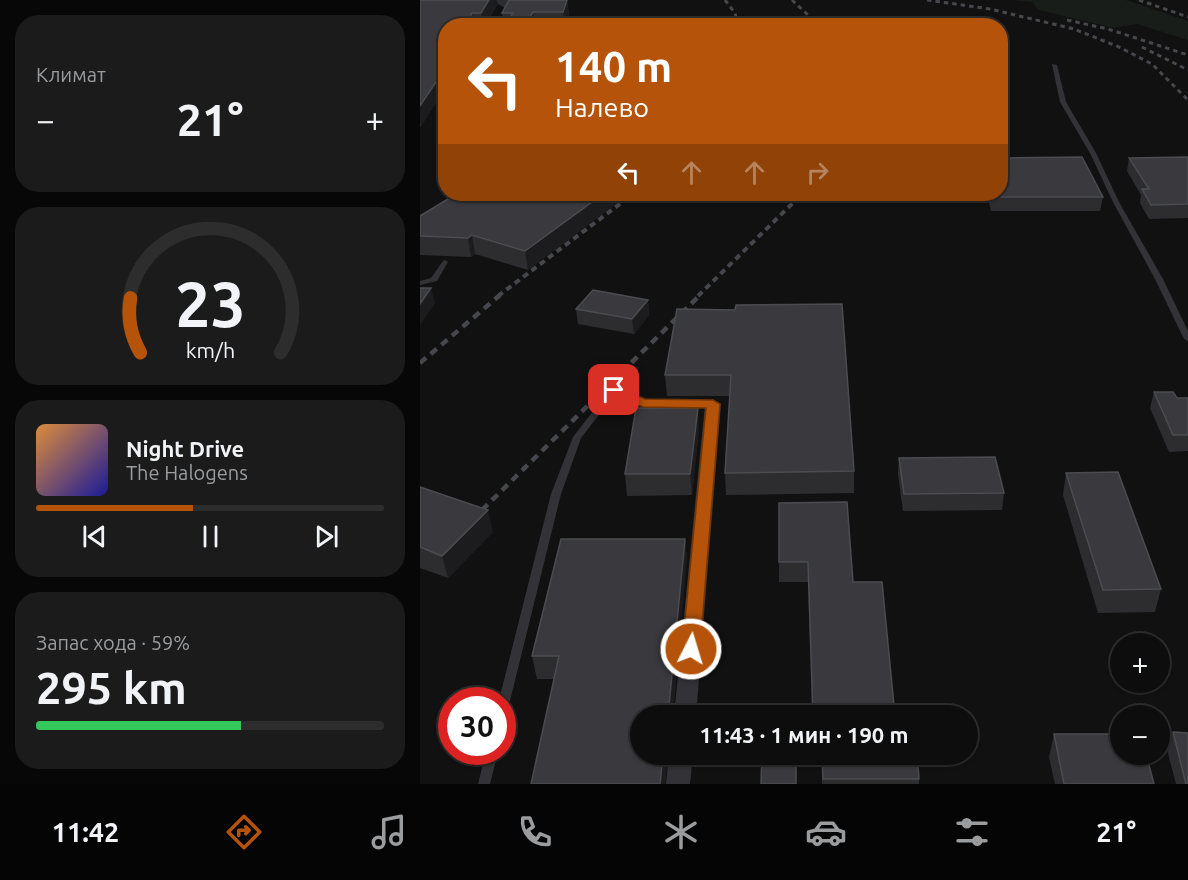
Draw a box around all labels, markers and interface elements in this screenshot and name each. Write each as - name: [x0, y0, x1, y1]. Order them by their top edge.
- icon: left: [456, 42, 534, 120]
- text: 140 m: [555, 43, 672, 90]
- text: Климат: [36, 63, 106, 86]
- text: Налево: [555, 92, 649, 122]
- text: 21°: [177, 94, 243, 145]
- text: −: [36, 101, 55, 138]
- text: +: [365, 101, 384, 138]
- icon: left: [612, 156, 645, 189]
- icon: ahead: [675, 156, 708, 189]
- icon: ahead: [738, 156, 771, 189]
- icon: right: [801, 156, 834, 189]
- text: 23: [175, 269, 245, 339]
- text: km/h: [185, 338, 235, 362]
- pin: [588, 364, 639, 415]
- icon: arrive: [597, 373, 630, 406]
- text: Night Drive: [126, 436, 244, 461]
- text: The Halogens: [126, 461, 248, 484]
- icon: previous: [78, 520, 111, 553]
- icon: pause: [194, 520, 227, 553]
- icon: next: [310, 520, 343, 553]
- position arrow: [659, 617, 723, 681]
- text: Запас хода · 59%: [36, 631, 190, 654]
- map controls: [1110, 633, 1170, 765]
- button: +: [1110, 633, 1170, 693]
- text: 295 km: [36, 662, 187, 713]
- speed limit sign: 30: [438, 687, 516, 765]
- button: −: [1110, 705, 1170, 765]
- text: 11:43 · 1 мин · 190 m: [700, 722, 908, 747]
- icon: directions: [223, 811, 265, 853]
- icon: music: [368, 811, 410, 853]
- icon: phone: [514, 811, 556, 853]
- icon: climate: [660, 811, 702, 853]
- icon: car: [805, 811, 847, 853]
- icon: filters: [951, 811, 993, 853]
- text: 11:42: [52, 817, 119, 847]
- text: 21°: [1096, 817, 1136, 847]

